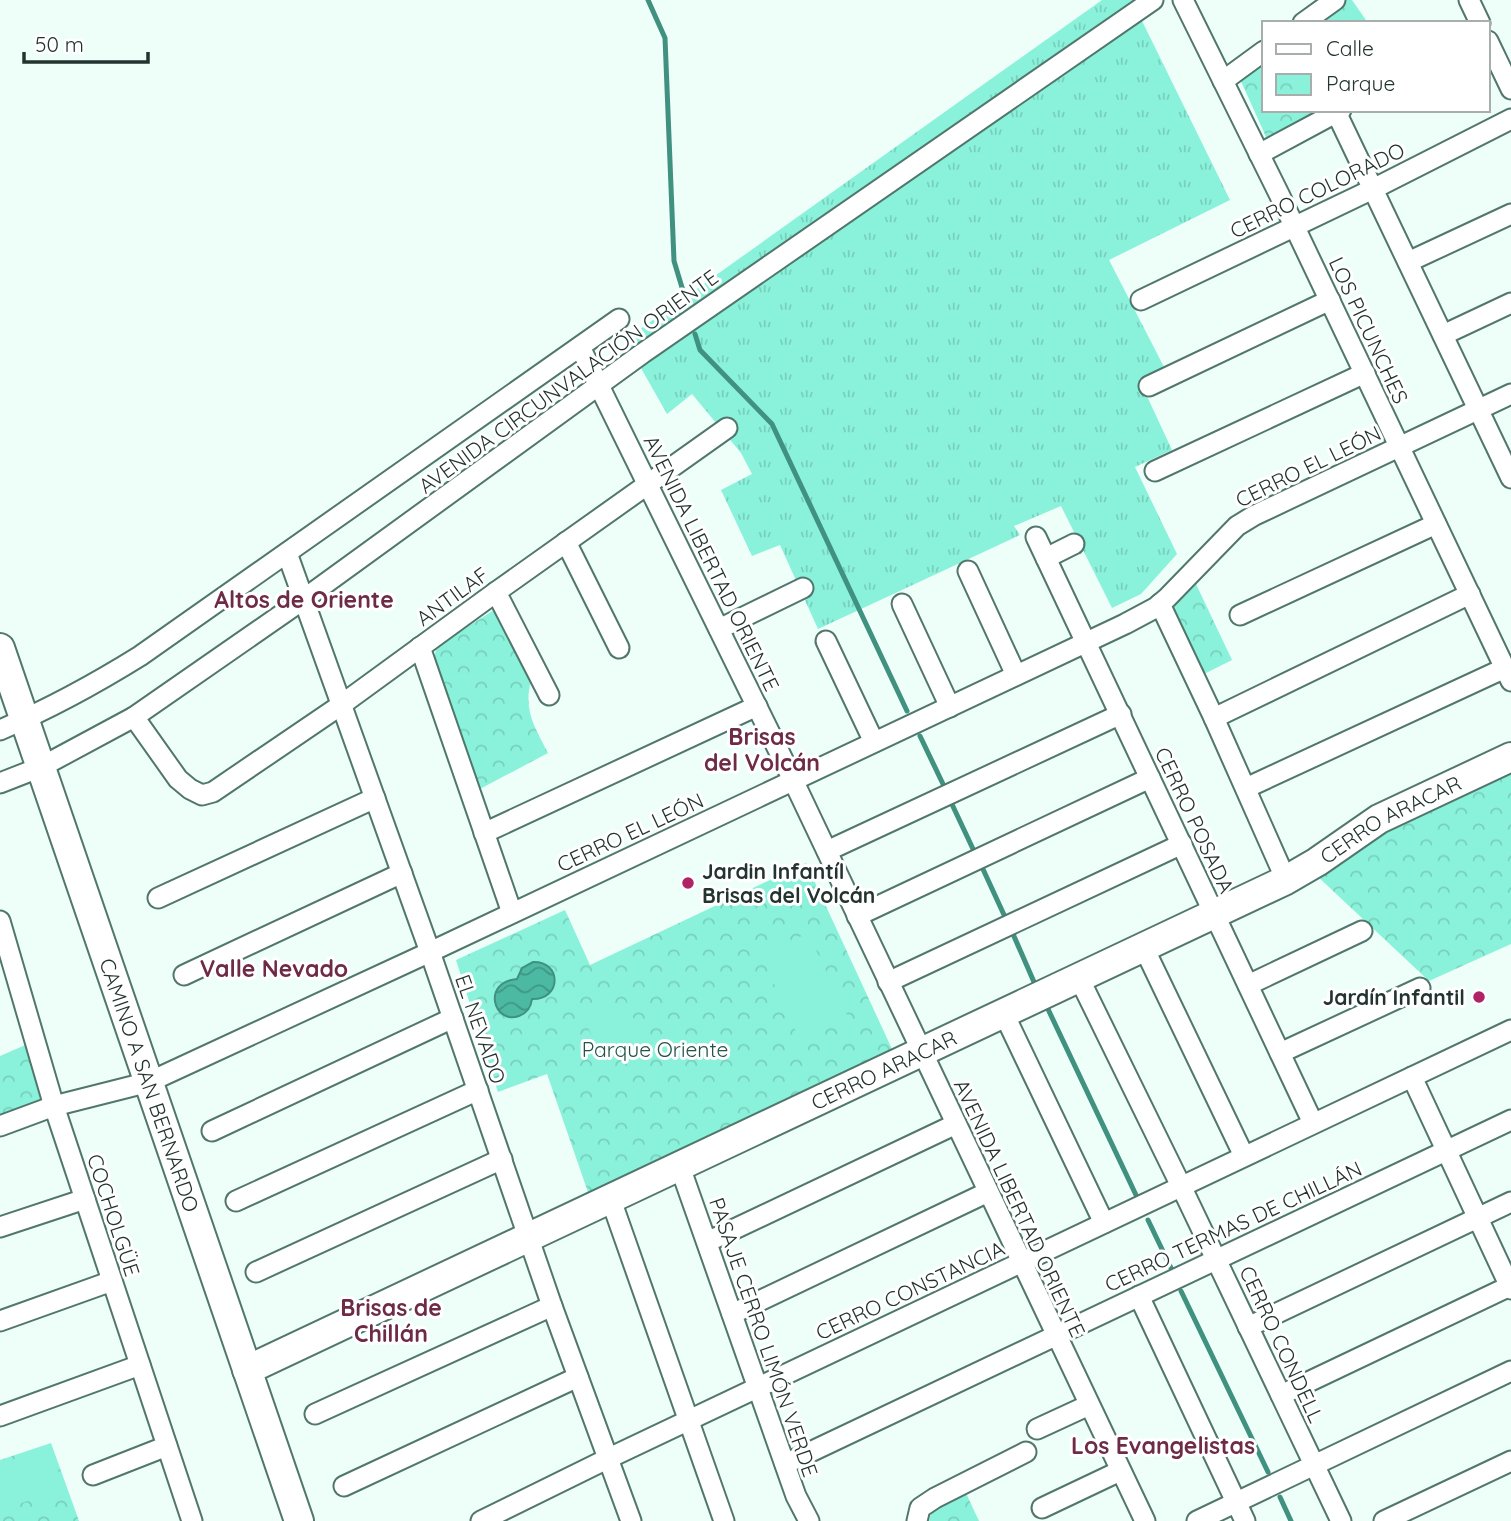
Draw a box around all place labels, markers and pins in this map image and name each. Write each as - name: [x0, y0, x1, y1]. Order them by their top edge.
- place label: Jardin Infantíl Brisas del Volcán: [702, 858, 875, 908]
- marker: Jardin Infantíl Brisas del Volcán: [680, 875, 696, 891]
- place label: Jardín Infantil: [1323, 984, 1465, 1010]
- marker: Jardín Infantil: [1471, 989, 1487, 1005]

